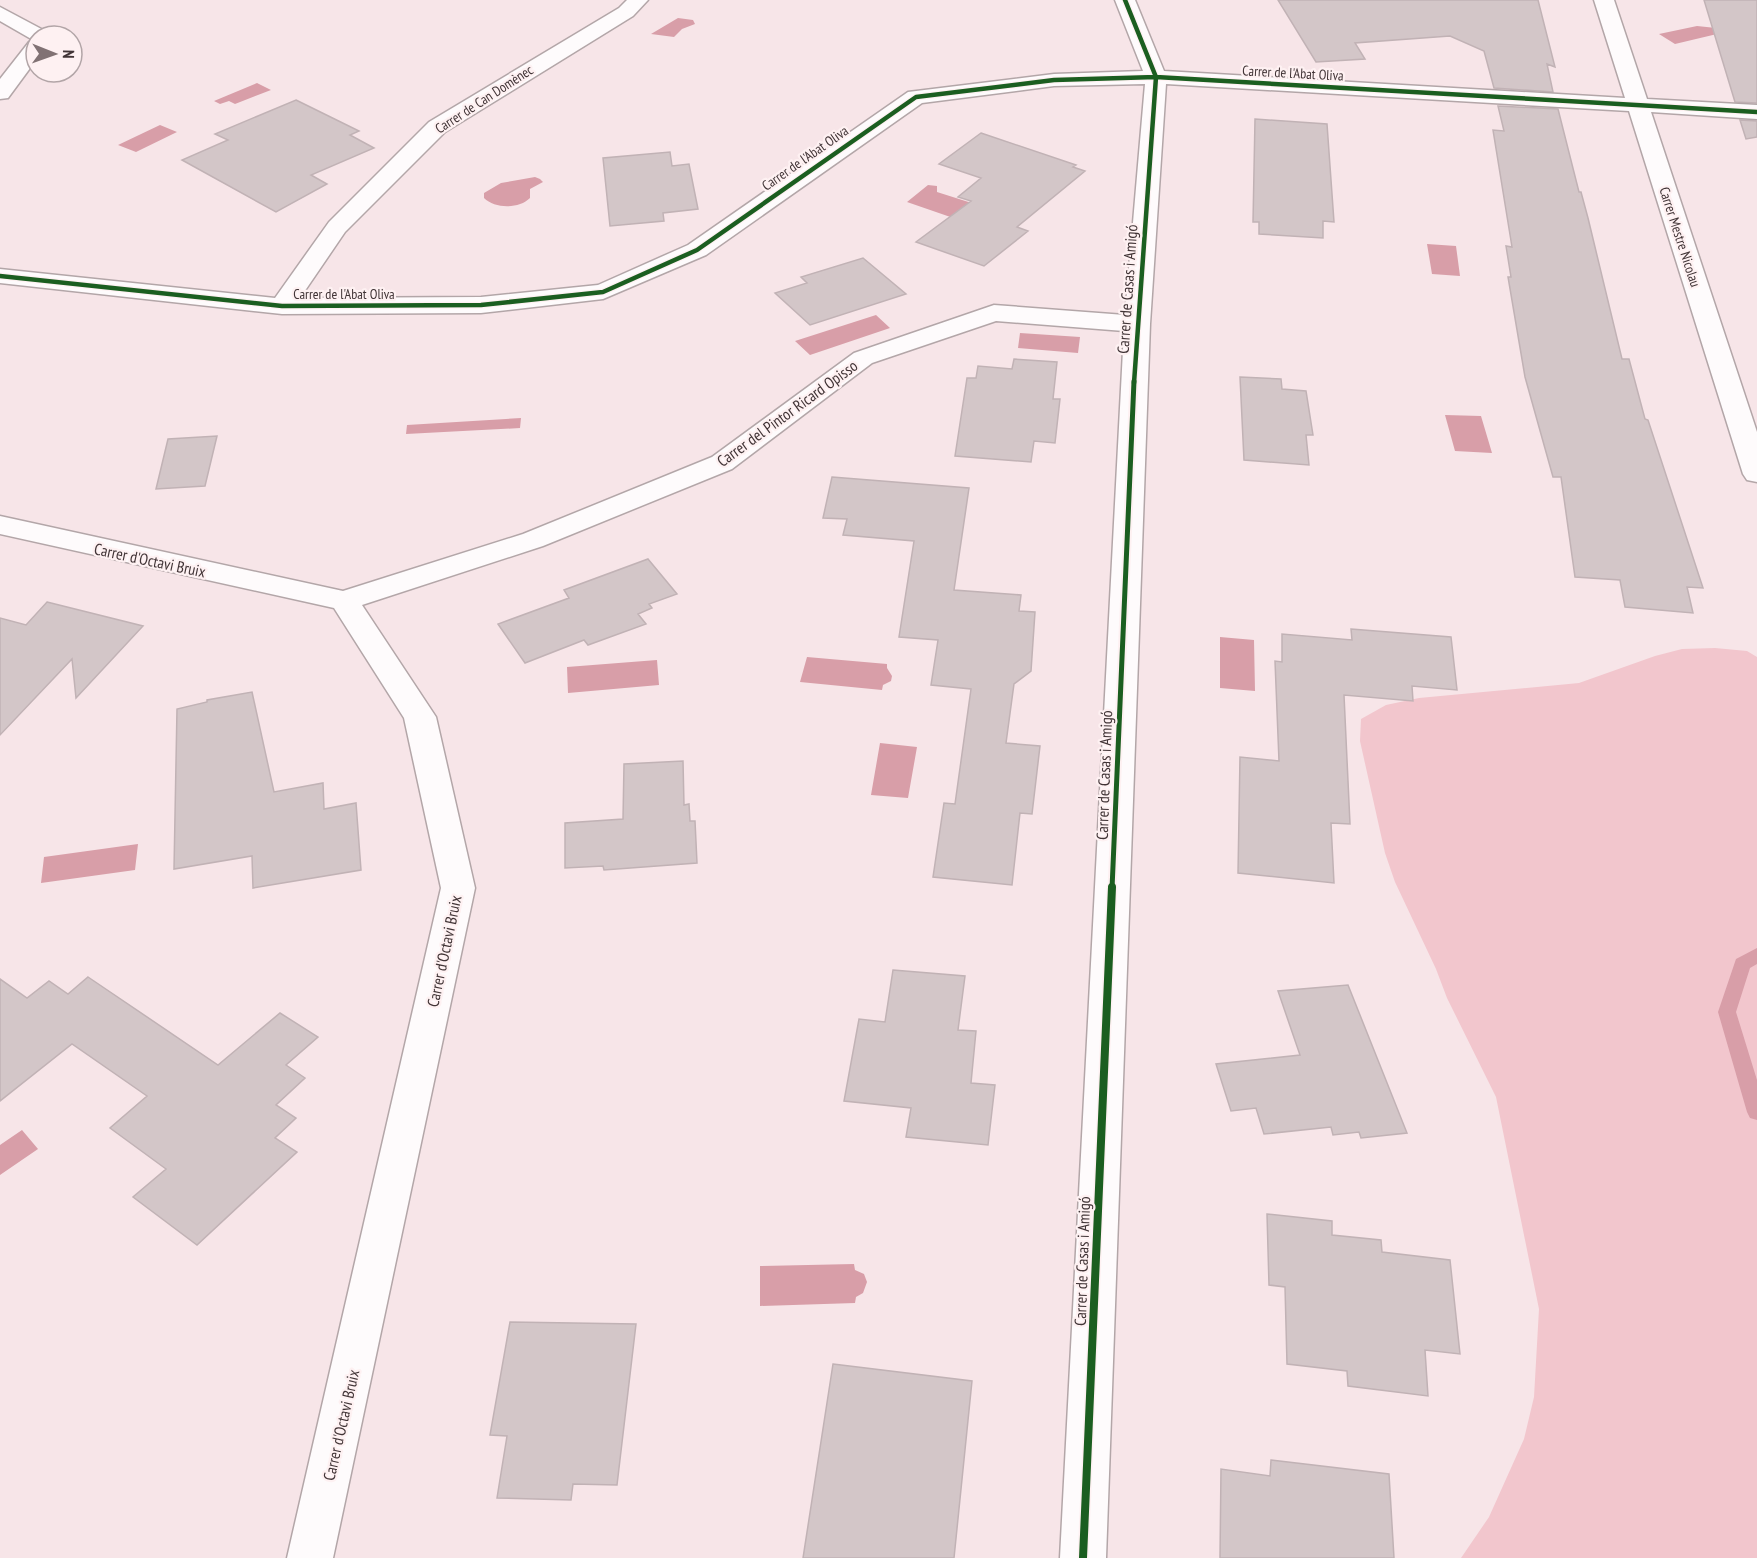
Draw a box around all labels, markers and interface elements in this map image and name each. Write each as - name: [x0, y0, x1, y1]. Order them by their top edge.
- north arrow: [24, 24, 84, 84]
- text: N: [59, 50, 79, 59]
- street label: Carrer de Can Domènec: [432, 61, 536, 137]
- street label: Carrer de l'Abat Oliva: [1242, 61, 1344, 85]
- street label: Carrer de l'Abat Oliva: [758, 122, 852, 194]
- street label: Carrer Mestre Nicolau: [1655, 185, 1705, 289]
- street label: Carrer de Casas i Amigó: [1113, 224, 1141, 354]
- street label: Carrer de l'Abat Oliva: [293, 285, 395, 303]
- street label: Carrer del Pintor Ricard Opisso: [713, 355, 861, 471]
- street label: Carrer d'Octavi Bruix: [93, 538, 208, 582]
- street label: Carrer de Casas i Amigó: [1092, 710, 1116, 840]
- street label: Carrer d'Octavi Bruix: [422, 893, 466, 1008]
- street label: Carrer de Casas i Amigó: [1070, 1196, 1094, 1326]
- street label: Carrer d'Octavi Bruix: [319, 1367, 364, 1482]

